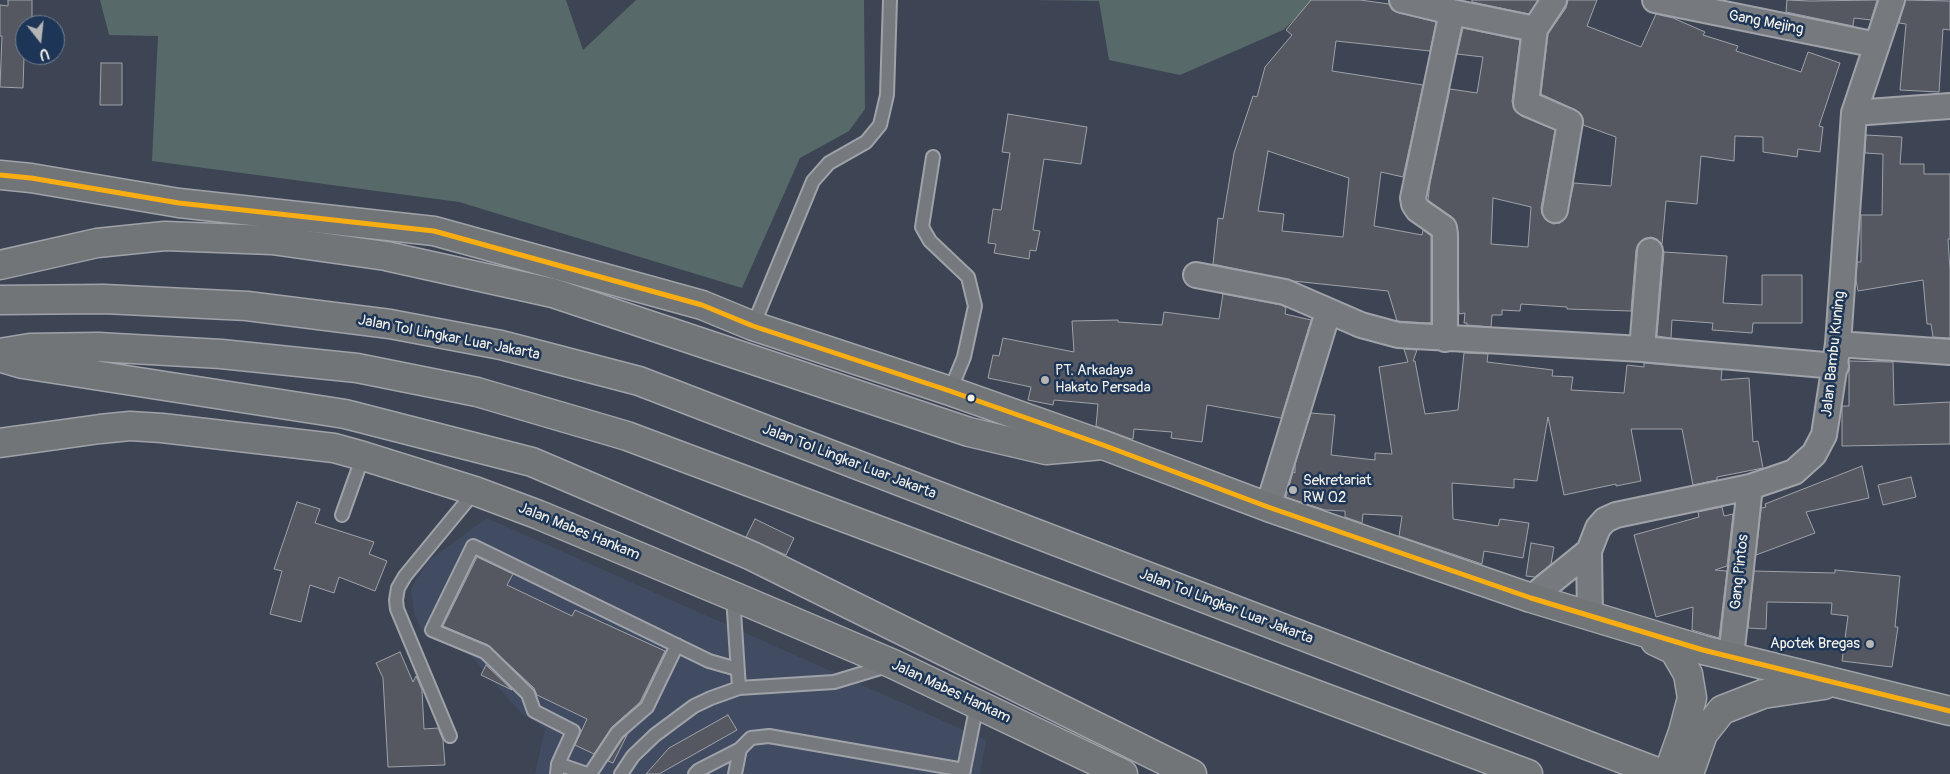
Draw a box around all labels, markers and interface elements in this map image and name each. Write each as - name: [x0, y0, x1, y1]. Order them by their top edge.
- street label: Gang Mejing: [1727, 7, 1805, 39]
- north arrow: [15, 15, 65, 65]
- text: U: [37, 44, 51, 63]
- street label: Jalan Bambu Kuning: [1818, 290, 1850, 418]
- street label: Jalan Tol Lingkar Luar Jakarta: [357, 312, 541, 364]
- place label: PT. Arkadaya Hakato Persada: [1055, 362, 1151, 397]
- marker: PT. Arkadaya Hakato Persada: [1039, 374, 1051, 386]
- unlabelled marker: [966, 393, 976, 403]
- street label: Jalan Tol Lingkar Luar Jakarta: [760, 420, 938, 504]
- place label: Sekretariat RW 02: [1303, 472, 1371, 507]
- marker: Sekretariat RW 02: [1287, 484, 1299, 496]
- street label: Jalan Mabes Hankam: [516, 499, 642, 565]
- street label: Gang Pintos: [1727, 533, 1753, 611]
- street label: Jalan Tol Lingkar Luar Jakarta: [1137, 565, 1315, 649]
- place label: Apotek Bregas: [1770, 635, 1860, 653]
- marker: Apotek Bregas: [1864, 638, 1876, 650]
- street label: Jalan Mabes Hankam: [888, 656, 1014, 728]

